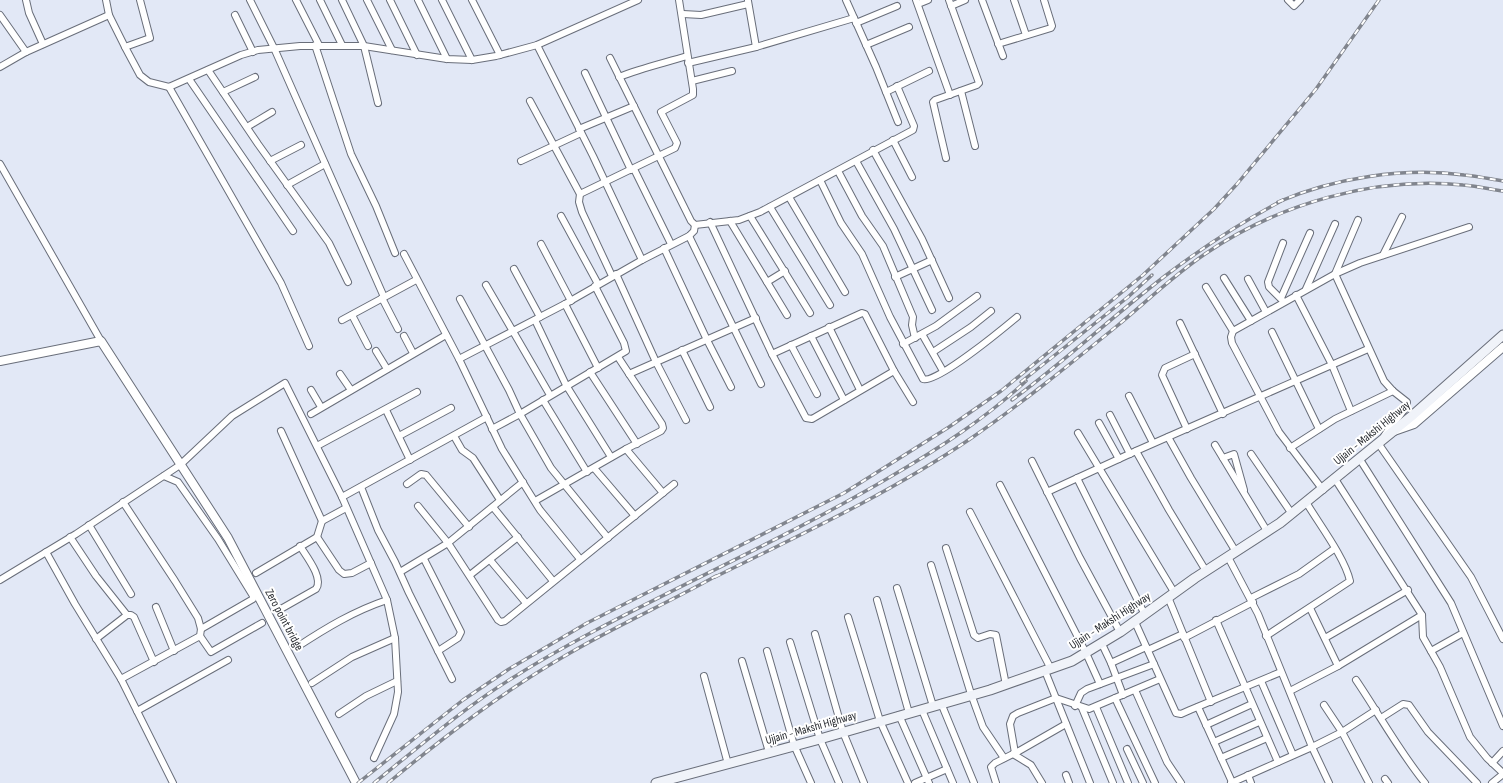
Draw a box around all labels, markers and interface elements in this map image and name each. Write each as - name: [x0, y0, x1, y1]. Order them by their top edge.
- street label: Ujjain - Makshi Highway: [1331, 397, 1414, 468]
- street label: Zero point bridge: [261, 587, 307, 654]
- street label: Ujjain - Makshi Highway: [1066, 589, 1154, 653]
- street label: Ujjain - Makshi Highway: [764, 708, 859, 748]

